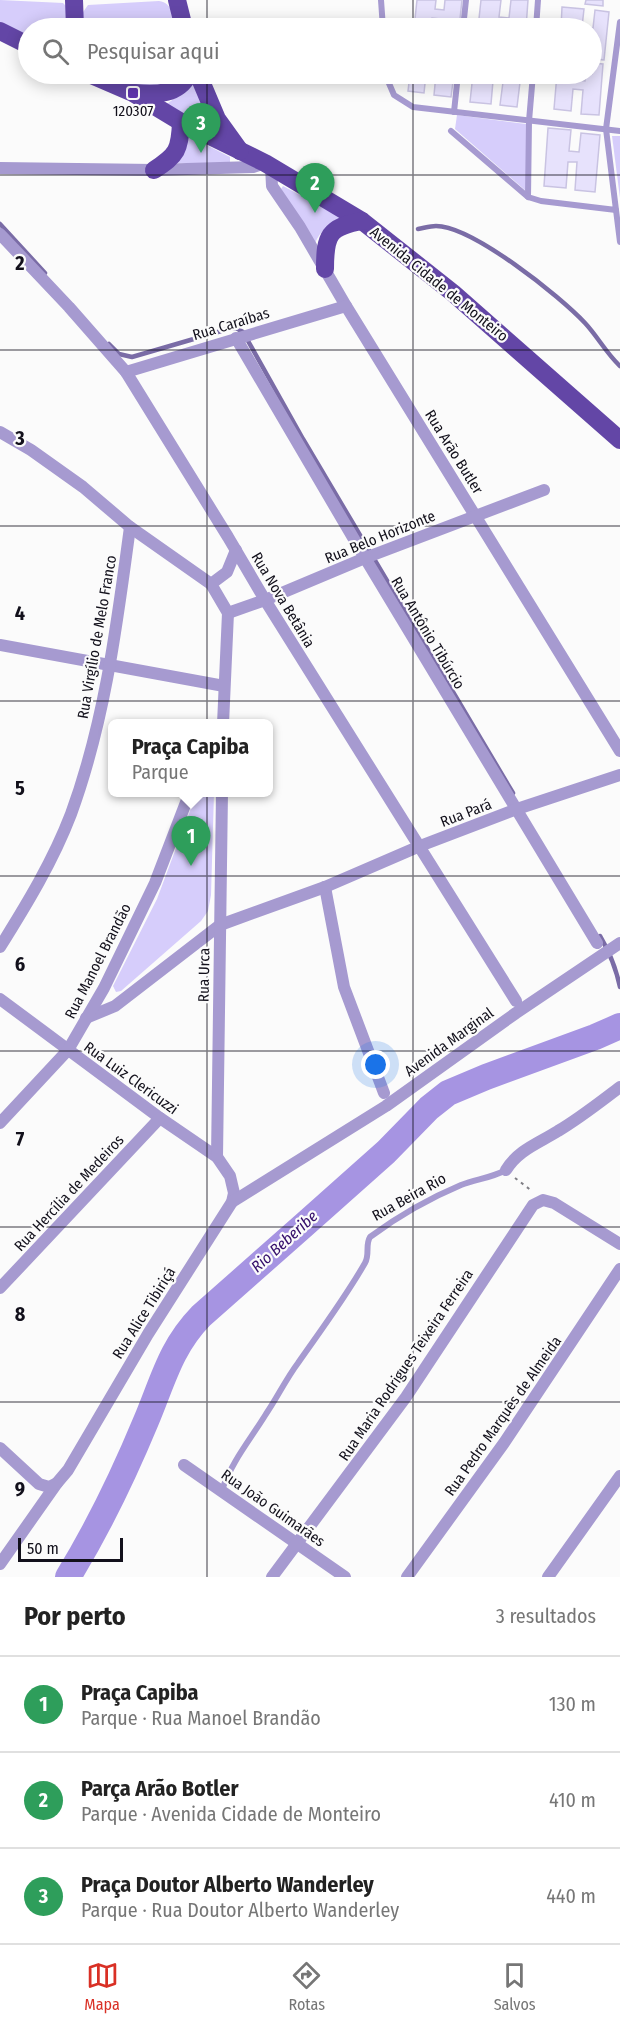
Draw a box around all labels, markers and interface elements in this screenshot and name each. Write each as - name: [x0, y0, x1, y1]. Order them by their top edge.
- search box: [18, 18, 602, 84]
- icon: search: [39, 35, 72, 68]
- text: Pesquisar aqui: [87, 38, 219, 65]
- marker: 120307: [126, 86, 140, 100]
- place label: 120307: [113, 102, 153, 120]
- pin: 3: [182, 104, 220, 153]
- pin: 2: [296, 164, 334, 213]
- street label: Avenida Cidade de Monteiro: [366, 223, 512, 345]
- text: 2: [14, 251, 25, 275]
- street label: Rua Caraíbas: [190, 304, 272, 344]
- street label: Rua Arão Butler: [421, 407, 487, 498]
- text: 3: [14, 426, 25, 450]
- street label: Rua Belo Horizonte: [322, 507, 438, 567]
- street label: Rua Nova Betânia: [247, 549, 319, 651]
- street label: Rua Virgílio de Melo Franco: [74, 554, 120, 720]
- street label: Rua Antônio Tibúrcio: [387, 574, 469, 693]
- text: 4: [15, 601, 25, 625]
- popup: [108, 719, 273, 797]
- text: Praça Capiba: [132, 733, 249, 760]
- text: Parque: [132, 760, 189, 784]
- text: 5: [15, 776, 25, 800]
- street label: Rua Pará: [438, 795, 494, 831]
- pin: 1: [172, 816, 210, 866]
- street label: Rua Manoel Brandão: [61, 900, 135, 1022]
- street label: Rua Urca: [195, 948, 213, 1002]
- text: 6: [15, 952, 25, 976]
- street label: Avenida Marginal: [401, 1004, 497, 1080]
- street label: Rua Luiz Clericuzzi: [80, 1038, 182, 1118]
- your location: [361, 1050, 390, 1079]
- text: 7: [16, 1127, 25, 1151]
- street label: Rua Hercília de Medeiros: [10, 1131, 128, 1255]
- street label: Rua Beira Rio: [369, 1169, 449, 1225]
- water label: Rio Beberibe: [247, 1206, 322, 1276]
- street label: Rua Alice Tibiriçá: [109, 1264, 179, 1362]
- street label: Rua Maria Rodrigues Teixeira Ferreira: [335, 1266, 477, 1464]
- text: 8: [15, 1302, 26, 1326]
- street label: Rua Pedro Marquês de Almeida: [441, 1333, 565, 1499]
- street label: Rua João Guimarães: [218, 1465, 328, 1551]
- text: 9: [15, 1477, 25, 1501]
- scale bar: [18, 1535, 123, 1562]
- text: 50 m: [27, 1539, 59, 1558]
- text: Por perto: [24, 1601, 126, 1632]
- text: 3 resultados: [496, 1604, 596, 1628]
- text: Praça Capiba: [81, 1679, 198, 1706]
- text: 1: [39, 1692, 48, 1716]
- text: 130 m: [549, 1692, 596, 1716]
- text: Parque · Rua Manoel Brandão: [81, 1706, 321, 1730]
- text: Parça Arão Botler: [81, 1775, 238, 1802]
- text: 2: [39, 1788, 48, 1812]
- text: 410 m: [549, 1788, 596, 1812]
- text: Parque · Avenida Cidade de Monteiro: [81, 1802, 381, 1826]
- text: Praça Doutor Alberto Wanderley: [81, 1871, 374, 1898]
- text: 3: [39, 1884, 48, 1908]
- text: 440 m: [546, 1884, 596, 1908]
- text: Parque · Rua Doutor Alberto Wanderley: [81, 1898, 399, 1922]
- tab: Mapa: [84, 1959, 120, 2014]
- tab: Rotas: [288, 1959, 325, 2014]
- tab: Salvos: [494, 1959, 536, 2014]

